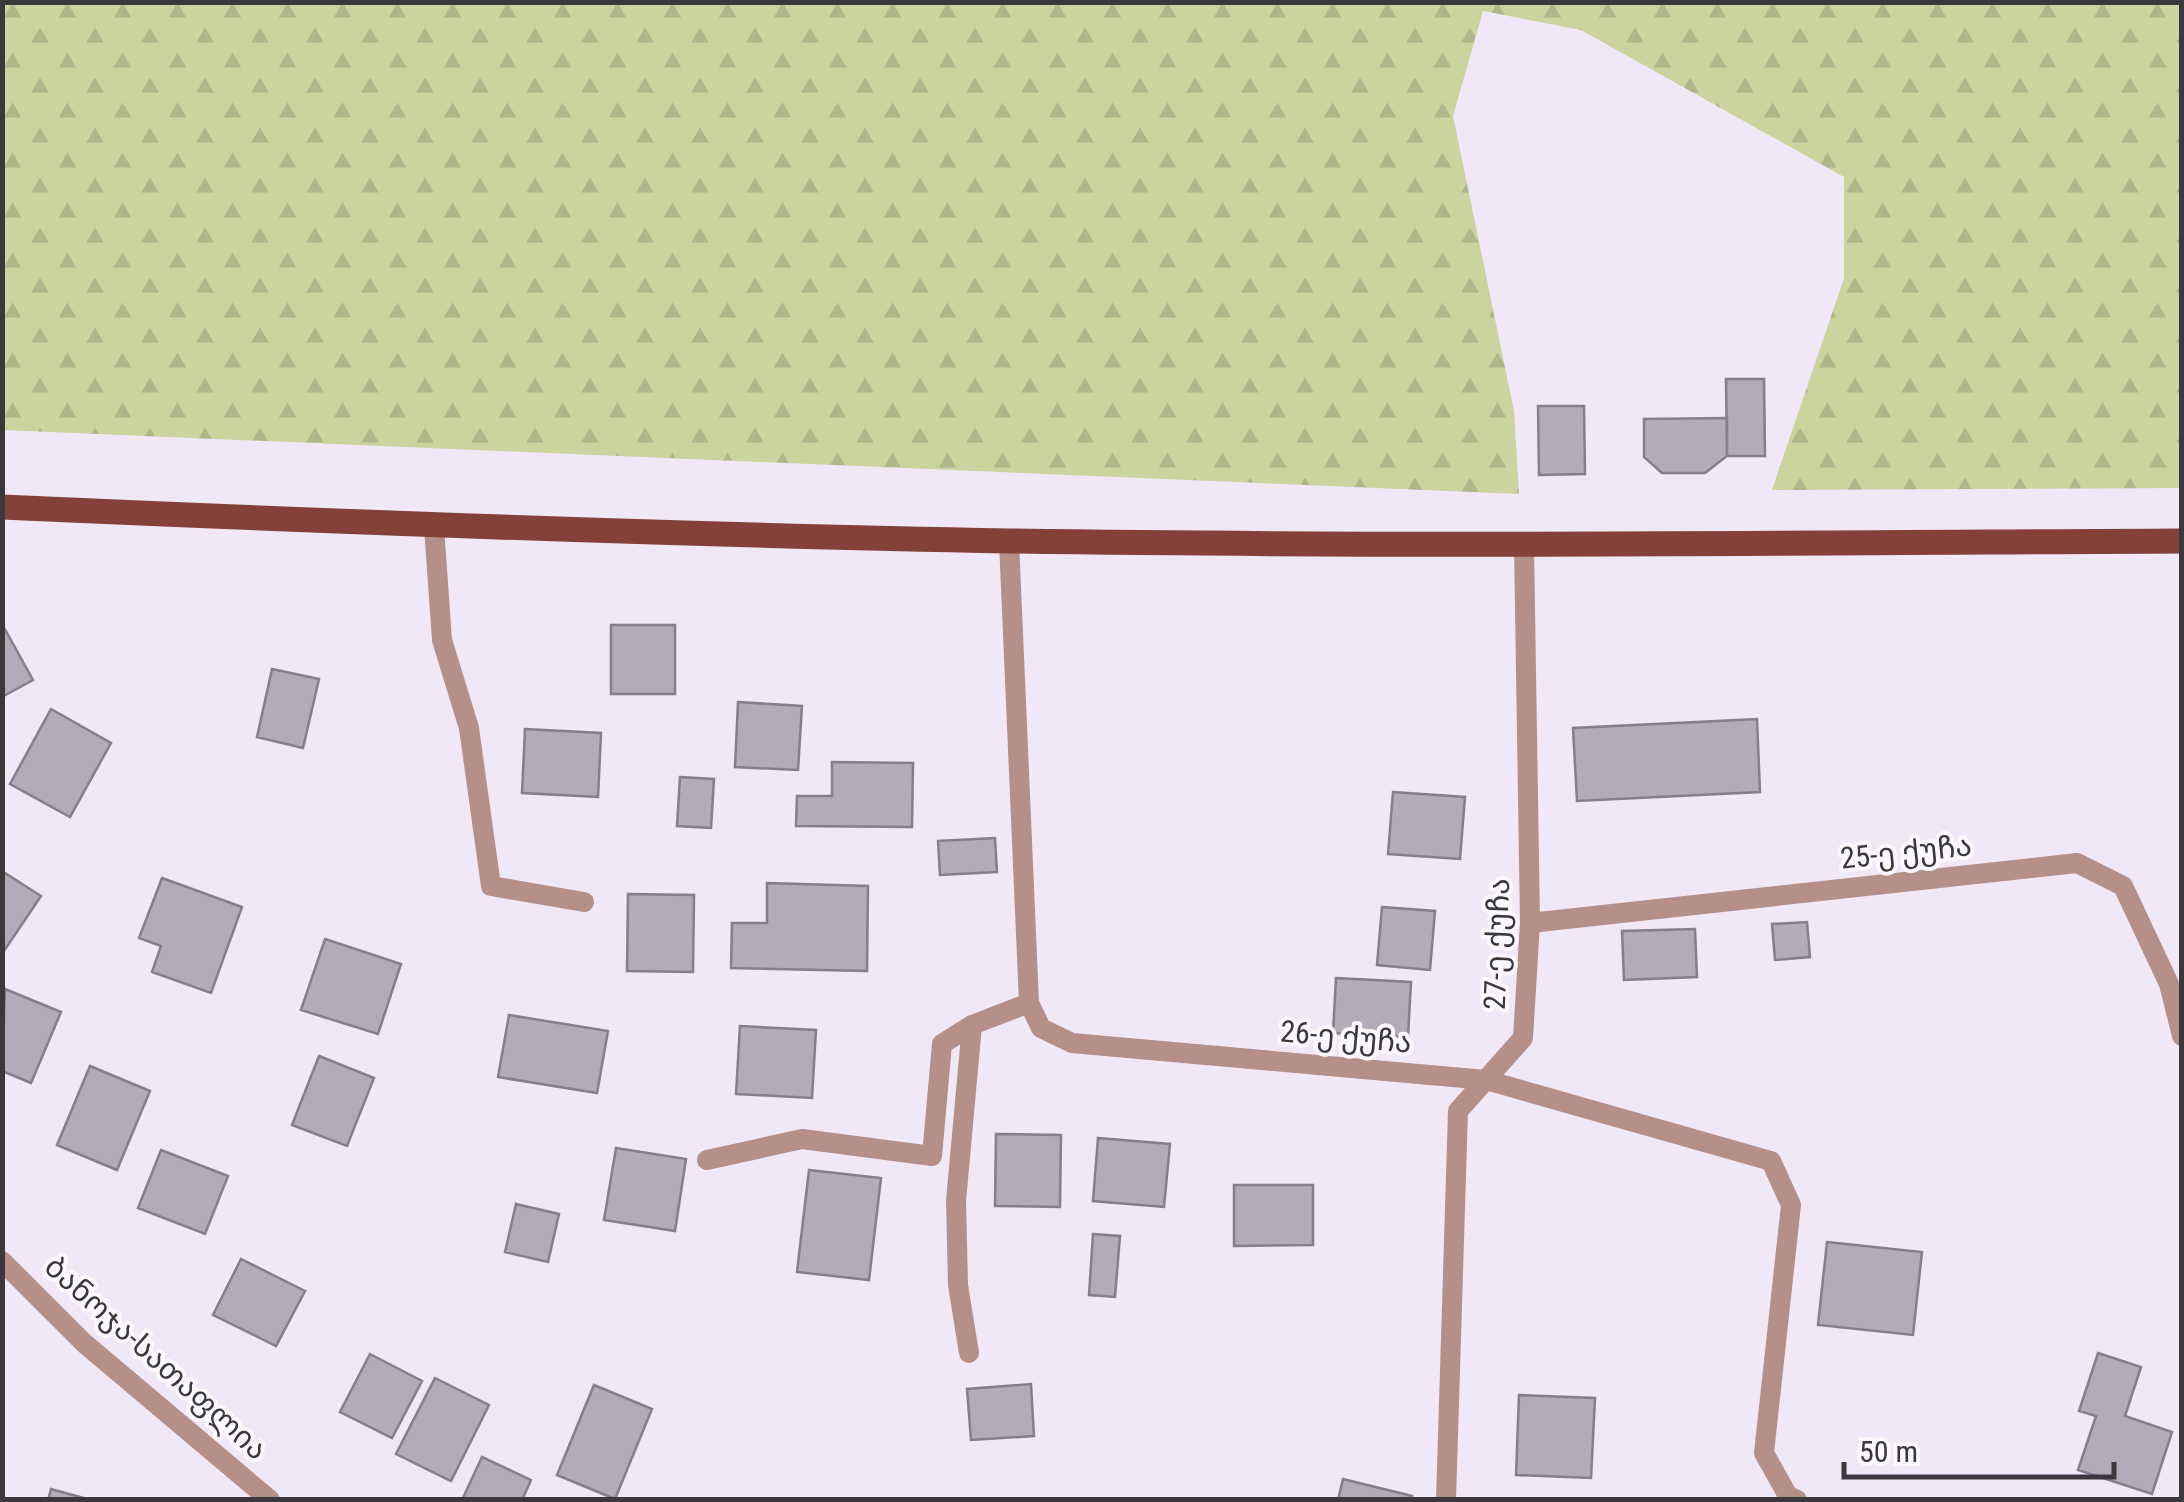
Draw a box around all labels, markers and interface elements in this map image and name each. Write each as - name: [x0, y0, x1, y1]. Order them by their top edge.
- street label: 25-ე ქუჩა: [1839, 827, 1973, 877]
- street label: 27-ე ქუჩა: [1477, 878, 1517, 1010]
- street label: 26-ე ქუჩა: [1279, 1013, 1413, 1061]
- street label: ბანოჯა-სათაფლია: [37, 1249, 275, 1467]
- scale bar: [1844, 1417, 2114, 1479]
- text: 50 m: [1859, 1434, 1918, 1469]

